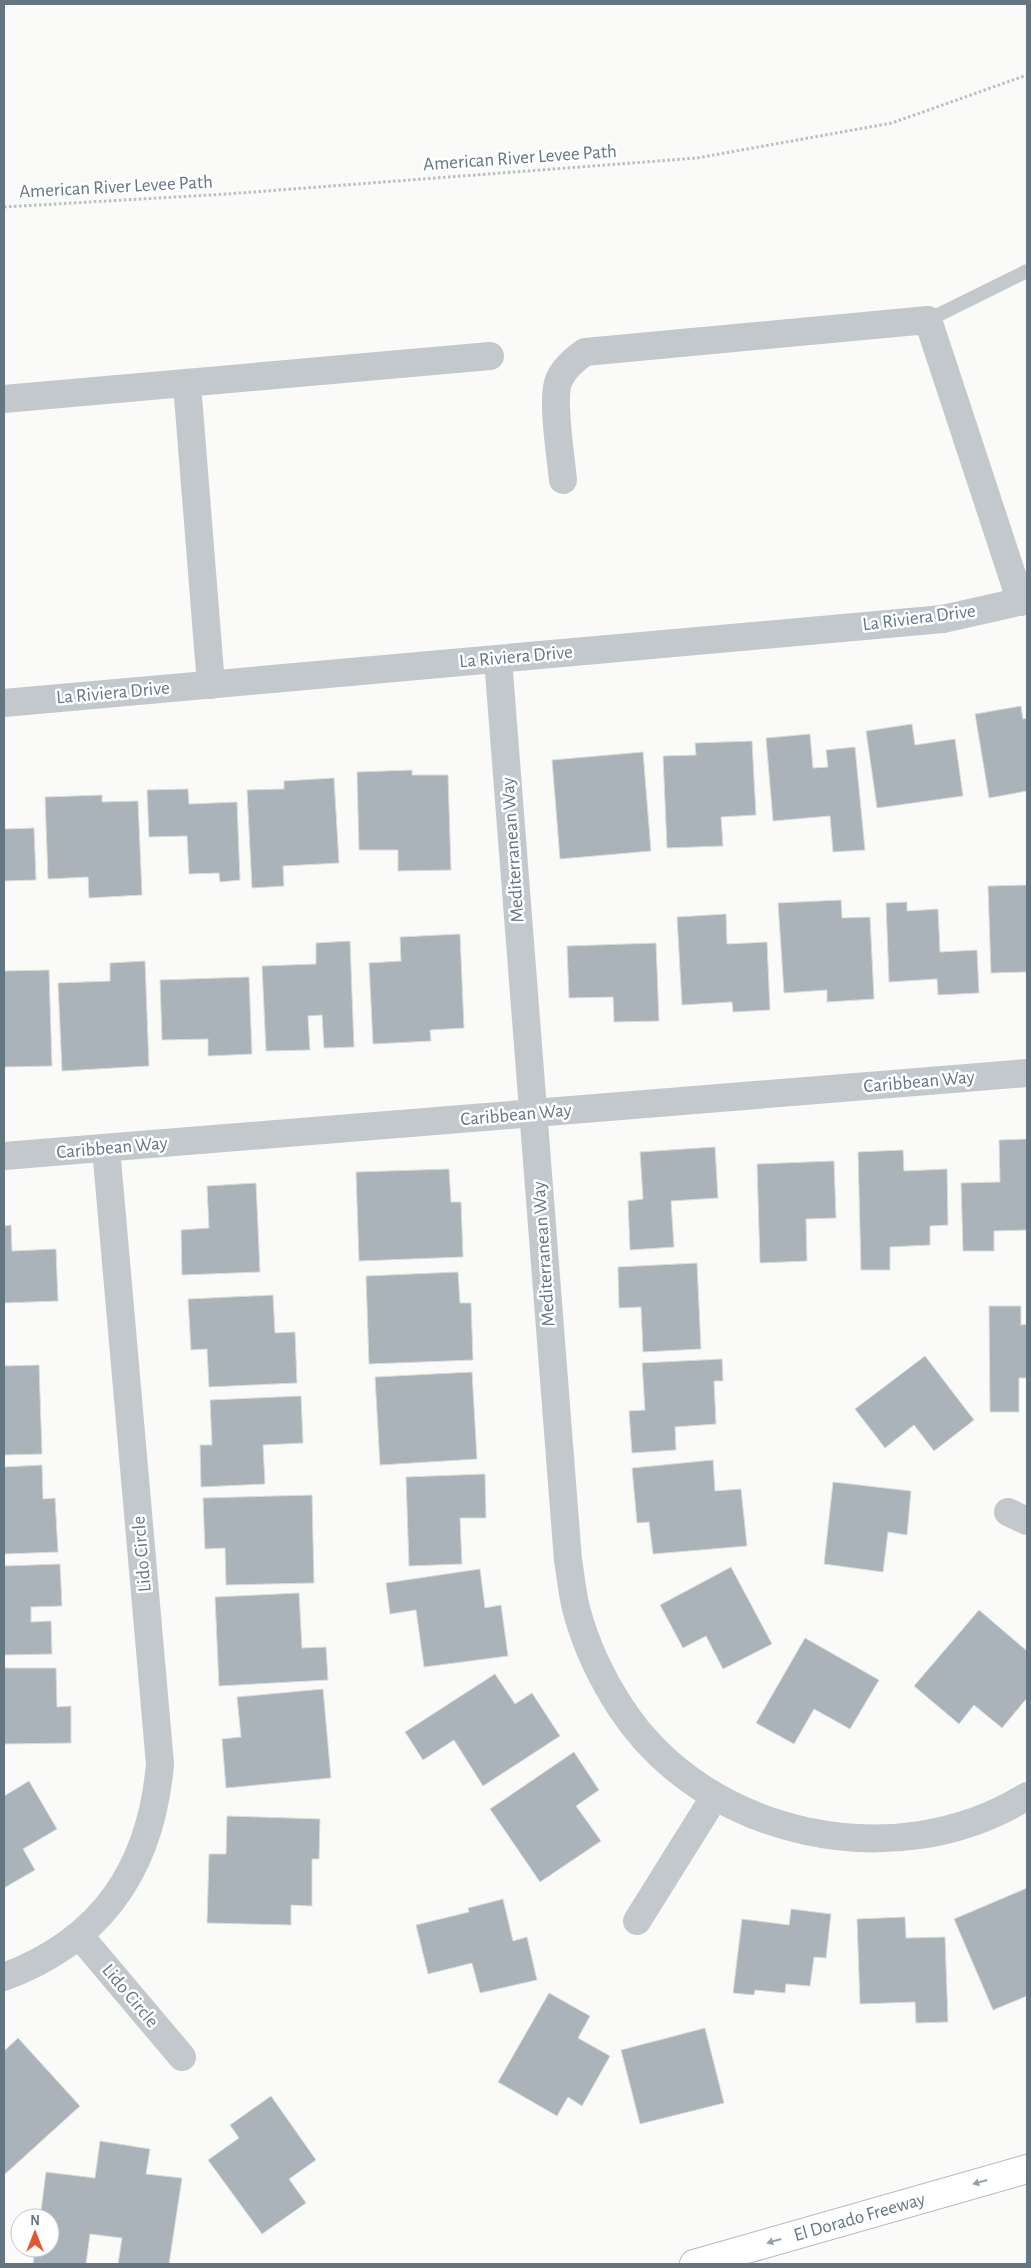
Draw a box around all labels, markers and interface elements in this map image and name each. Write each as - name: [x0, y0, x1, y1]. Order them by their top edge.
- street label: American River Levee Path: [423, 142, 617, 174]
- street label: American River Levee Path: [19, 172, 213, 202]
- street label: La Riviera Drive: [861, 602, 977, 634]
- street label: La Riviera Drive: [459, 643, 573, 671]
- street label: La Riviera Drive: [56, 679, 170, 707]
- street label: Mediterranean Way: [498, 777, 528, 923]
- street label: Caribbean Way: [863, 1068, 975, 1096]
- street label: Caribbean Way: [460, 1101, 572, 1129]
- street label: Caribbean Way: [56, 1134, 168, 1162]
- street label: Mediterranean Way: [529, 1181, 559, 1327]
- street label: Lido Circle: [129, 1515, 155, 1593]
- street label: Lido Circle: [98, 1961, 162, 2031]
- one-way arrow: [973, 2178, 988, 2186]
- street label: El Dorado Freeway: [791, 2189, 927, 2245]
- north arrow: [10, 2208, 60, 2258]
- text: N: [30, 2214, 40, 2228]
- one-way arrow: [766, 2238, 781, 2246]

